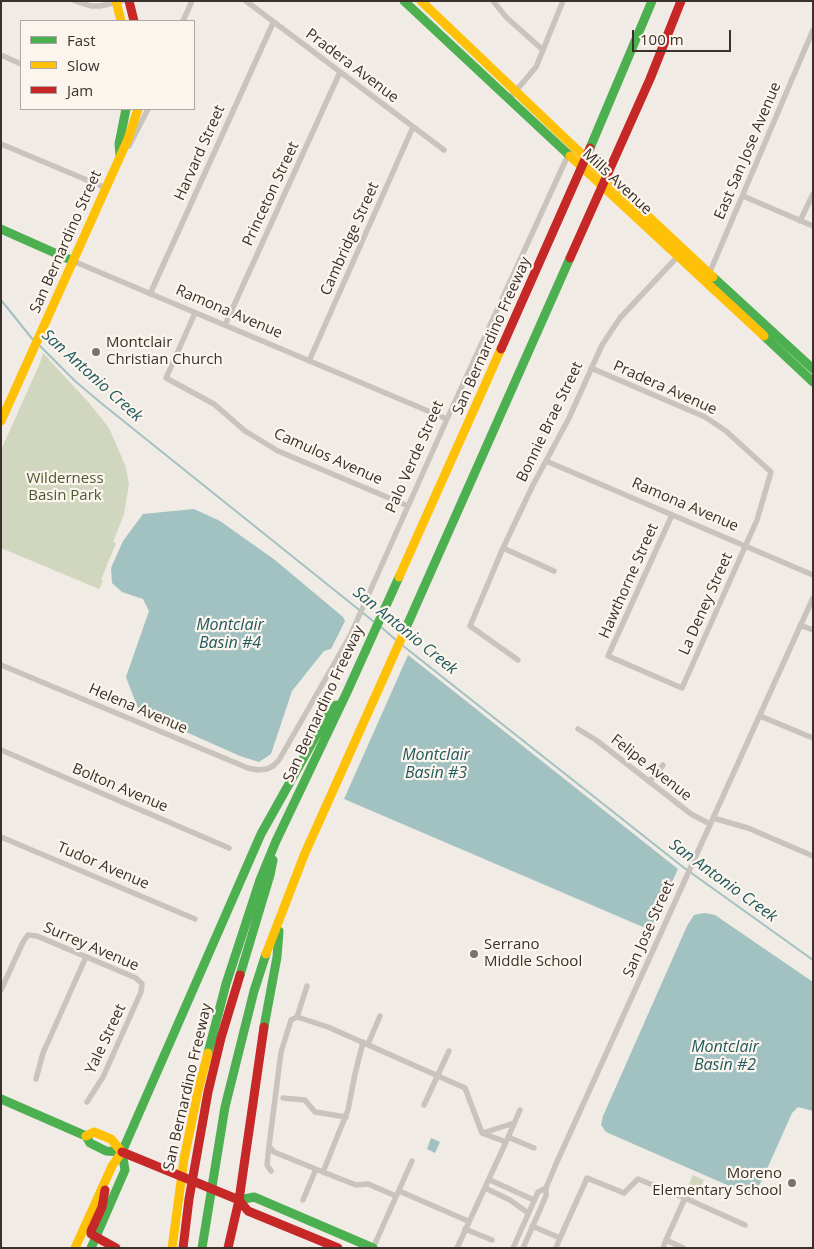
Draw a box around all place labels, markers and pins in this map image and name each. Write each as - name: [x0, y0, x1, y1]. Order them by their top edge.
- place label: Montclair Christian Church: [106, 334, 223, 369]
- marker: Montclair Christian Church: [90, 346, 102, 358]
- place label: Serrano Middle School: [484, 936, 582, 971]
- marker: Serrano Middle School: [468, 948, 480, 960]
- place label: Moreno Elementary School: [652, 1165, 782, 1200]
- marker: Moreno Elementary School: [786, 1177, 798, 1189]

